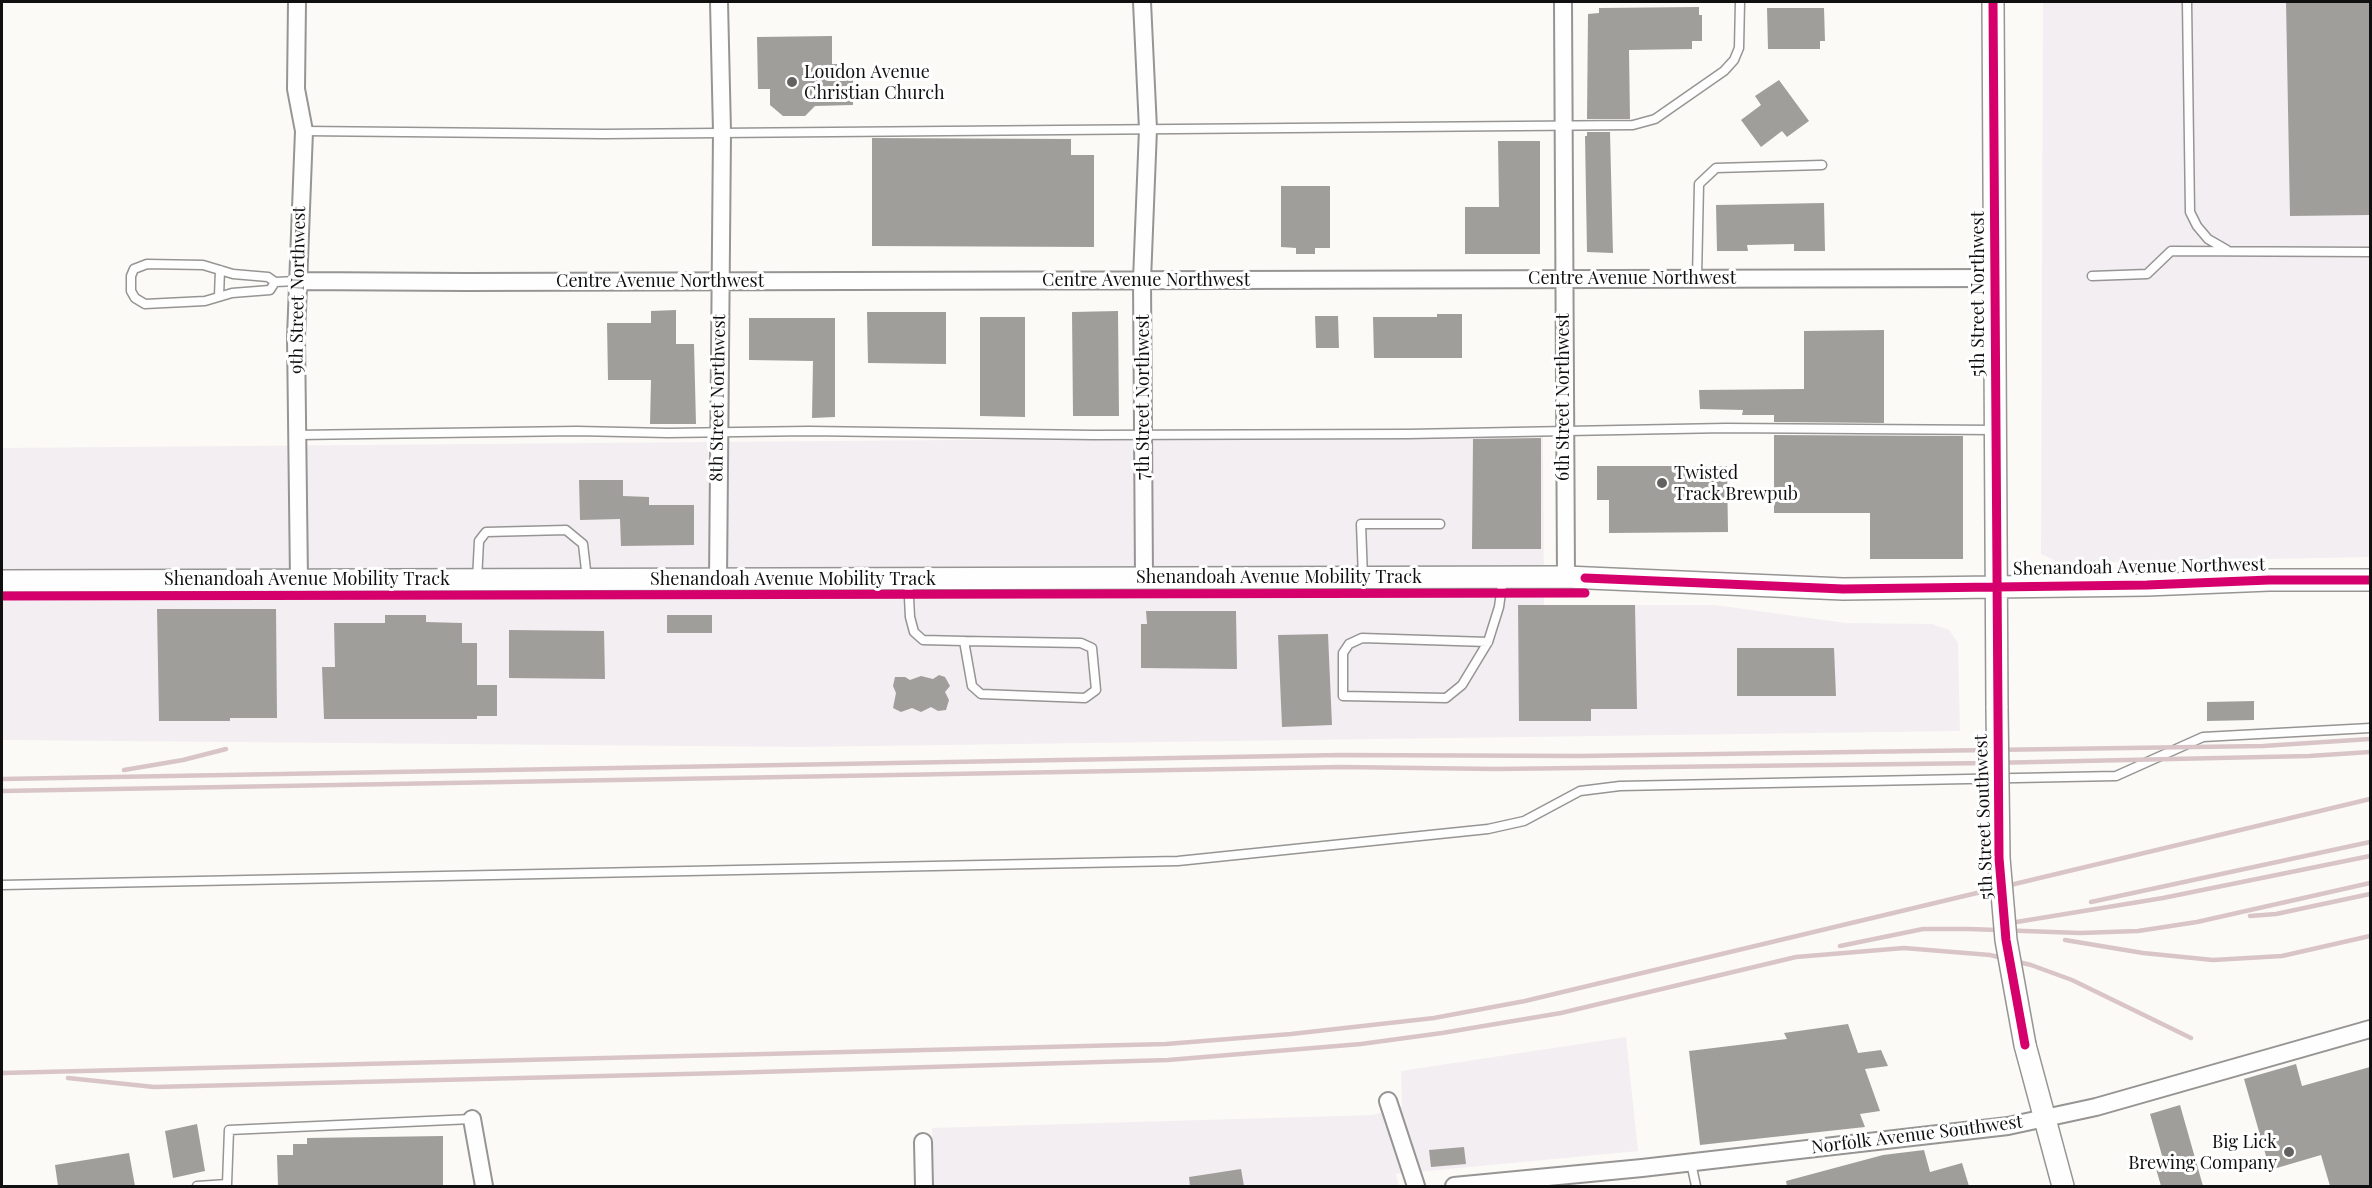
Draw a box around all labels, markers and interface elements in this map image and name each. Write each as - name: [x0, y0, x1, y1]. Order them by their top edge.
- place label: Loudon Avenue Christian Church: [804, 61, 945, 104]
- marker: Loudon Avenue Christian Church: [785, 75, 799, 89]
- street label: 9th Street Northwest: [286, 206, 310, 374]
- street label: 5th Street Northwest: [1967, 211, 1989, 377]
- street label: Centre Avenue Northwest: [1528, 267, 1736, 289]
- street label: Centre Avenue Northwest: [1042, 269, 1250, 291]
- street label: Centre Avenue Northwest: [556, 270, 764, 292]
- street label: 6th Street Northwest: [1552, 313, 1574, 481]
- street label: 8th Street Northwest: [706, 314, 730, 482]
- street label: 7th Street Northwest: [1132, 314, 1154, 480]
- place label: Twisted Track Brewpub: [1674, 462, 1798, 504]
- marker: Twisted Track Brewpub: [1655, 476, 1669, 490]
- street label: Shenandoah Avenue Northwest: [2013, 554, 2265, 580]
- street label: Shenandoah Avenue Mobility Track: [1136, 566, 1422, 588]
- street label: Shenandoah Avenue Mobility Track: [164, 568, 450, 590]
- street label: Shenandoah Avenue Mobility Track: [650, 568, 936, 590]
- street label: 5th Street Southwest: [1970, 734, 1998, 900]
- street label: Norfolk Avenue Southwest: [1810, 1111, 2024, 1159]
- place label: Big Lick Brewing Company: [2128, 1131, 2277, 1174]
- marker: Big Lick Brewing Company: [2282, 1145, 2296, 1159]

